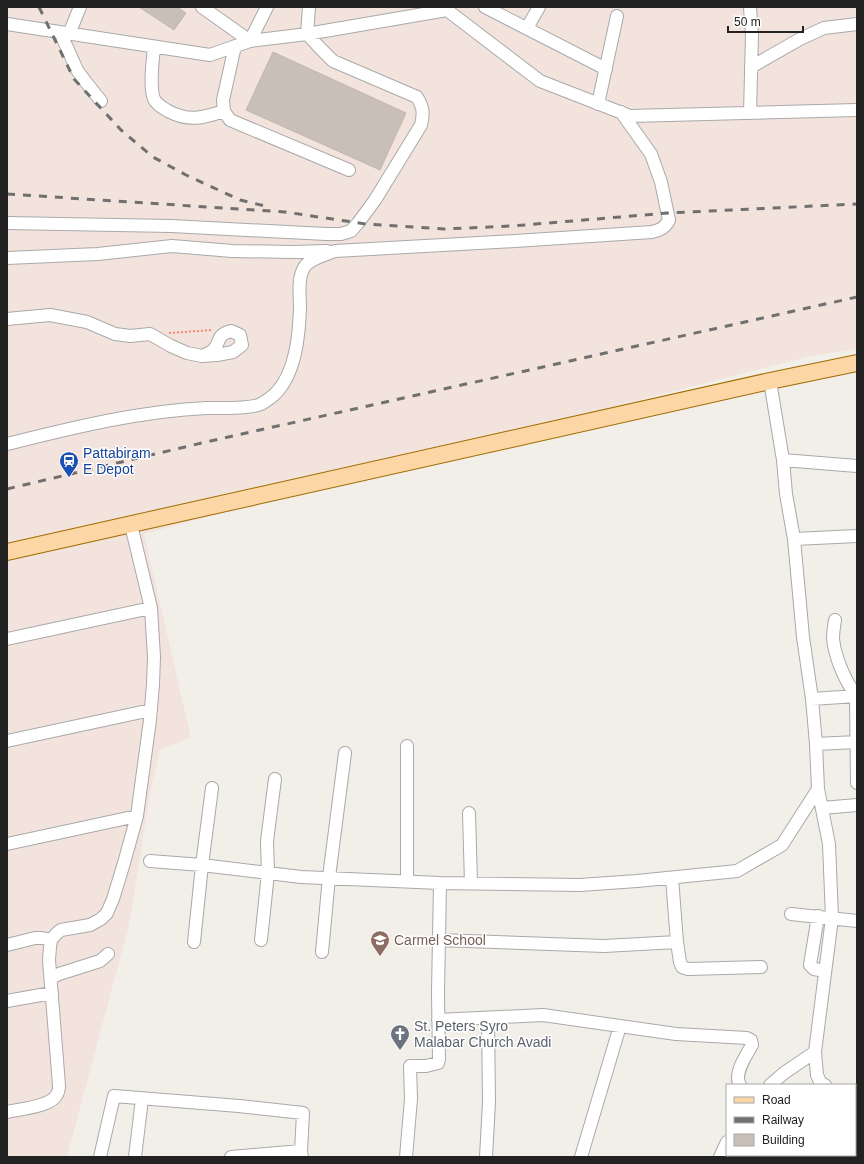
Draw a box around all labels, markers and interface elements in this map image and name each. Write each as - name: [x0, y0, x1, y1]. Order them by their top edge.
- scale bar: [728, 8, 803, 34]
- text: 50 m: [734, 15, 761, 29]
- place label: Pattabiram E Depot: [83, 445, 151, 477]
- station icon: Pattabiram E Depot: [58, 450, 80, 478]
- school or university icon: Carmel School: [369, 929, 391, 957]
- place label: Carmel School: [394, 932, 486, 948]
- place label: St. Peters Syro Malabar Church Avadi: [414, 1018, 551, 1050]
- church icon: St. Peters Syro Malabar Church Avadi: [389, 1023, 411, 1051]
- legend: [726, 1084, 856, 1156]
- text: Road: [762, 1093, 791, 1107]
- text: Railway: [762, 1113, 804, 1127]
- text: Building: [762, 1133, 805, 1147]

